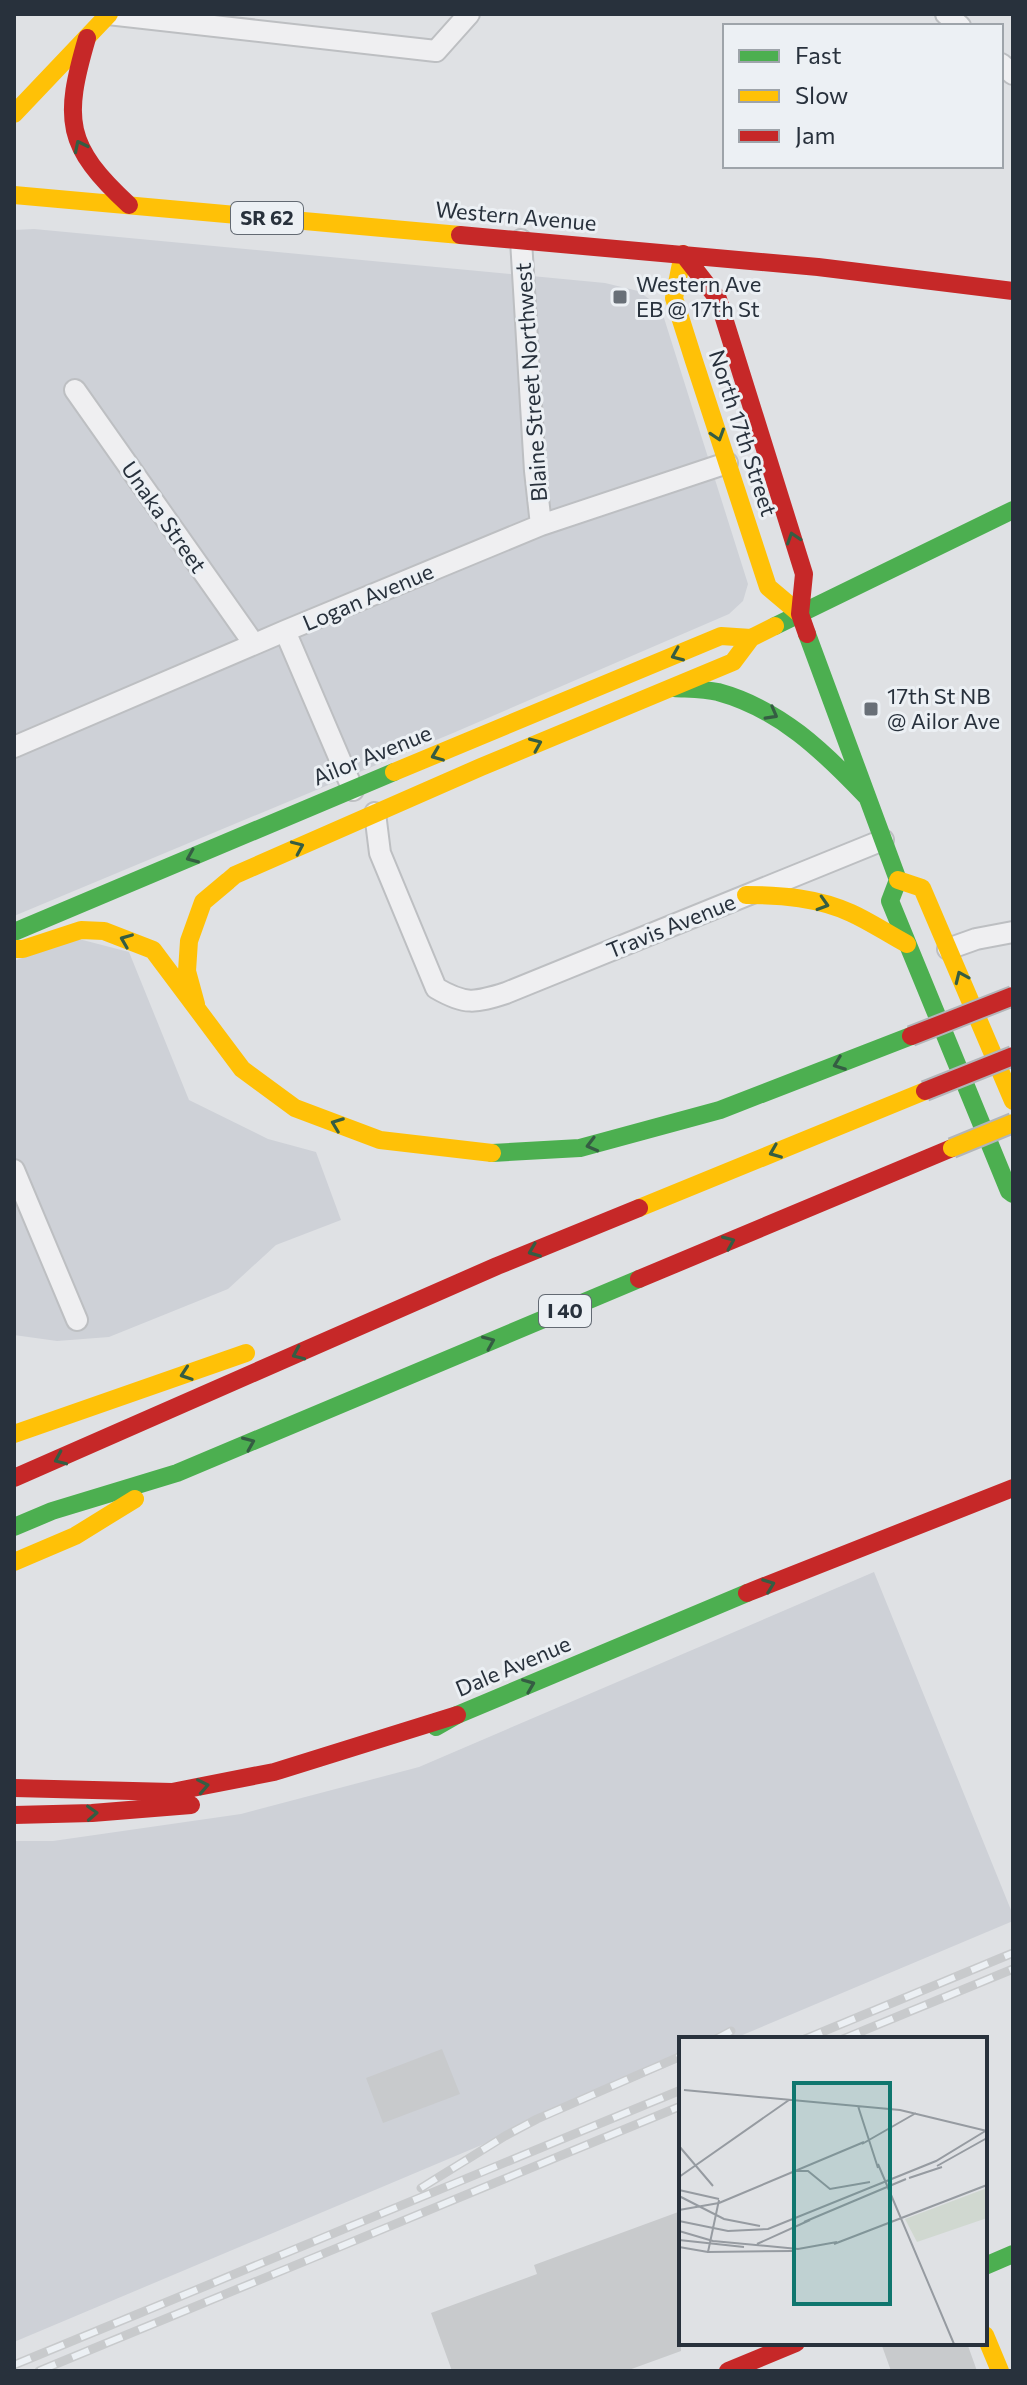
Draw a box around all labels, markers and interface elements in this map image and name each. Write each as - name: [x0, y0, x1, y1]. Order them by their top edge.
- legend: [723, 24, 1003, 168]
- text: Fast: [795, 40, 842, 69]
- text: Slow: [795, 80, 848, 109]
- text: Jam: [795, 120, 835, 149]
- one-way arrow: [74, 139, 90, 154]
- street label: Western Avenue: [434, 195, 598, 236]
- road number: SR 62: [231, 202, 303, 234]
- street label: Blaine Street Northwest: [509, 262, 552, 502]
- place label: Western Ave EB @ 17th St: [636, 270, 761, 322]
- marker: Western Ave EB @ 17th St: [611, 288, 629, 306]
- street label: North 17th Street: [704, 346, 783, 519]
- one-way arrow: [709, 427, 725, 441]
- street label: Unaka Street: [116, 456, 213, 578]
- one-way arrow: [786, 532, 802, 546]
- street label: Logan Avenue: [298, 557, 437, 636]
- one-way arrow: [671, 645, 685, 661]
- place label: 17th St NB @ Ailor Ave: [887, 682, 1000, 734]
- marker: 17th St NB @ Ailor Ave: [862, 700, 880, 718]
- one-way arrow: [763, 704, 778, 720]
- street label: Ailor Avenue: [308, 718, 435, 791]
- one-way arrow: [528, 737, 542, 753]
- one-way arrow: [431, 745, 445, 761]
- one-way arrow: [289, 841, 304, 857]
- one-way arrow: [186, 847, 200, 863]
- street label: Travis Avenue: [602, 887, 739, 964]
- one-way arrow: [816, 895, 830, 911]
- one-way arrow: [120, 933, 134, 950]
- one-way arrow: [954, 971, 970, 986]
- one-way arrow: [833, 1054, 847, 1071]
- one-way arrow: [330, 1117, 344, 1134]
- one-way arrow: [586, 1135, 600, 1152]
- one-way arrow: [769, 1142, 783, 1159]
- one-way arrow: [721, 1235, 735, 1252]
- one-way arrow: [528, 1241, 542, 1258]
- road number: I 40: [539, 1295, 591, 1327]
- one-way arrow: [481, 1336, 495, 1352]
- one-way arrow: [292, 1344, 306, 1360]
- one-way arrow: [179, 1365, 193, 1381]
- one-way arrow: [241, 1436, 255, 1452]
- one-way arrow: [54, 1449, 68, 1465]
- one-way arrow: [761, 1578, 775, 1595]
- street label: Dale Avenue: [451, 1629, 574, 1702]
- one-way arrow: [521, 1678, 535, 1695]
- one-way arrow: [197, 1778, 210, 1795]
- one-way arrow: [86, 1804, 99, 1821]
- inset map: [679, 2037, 987, 2345]

